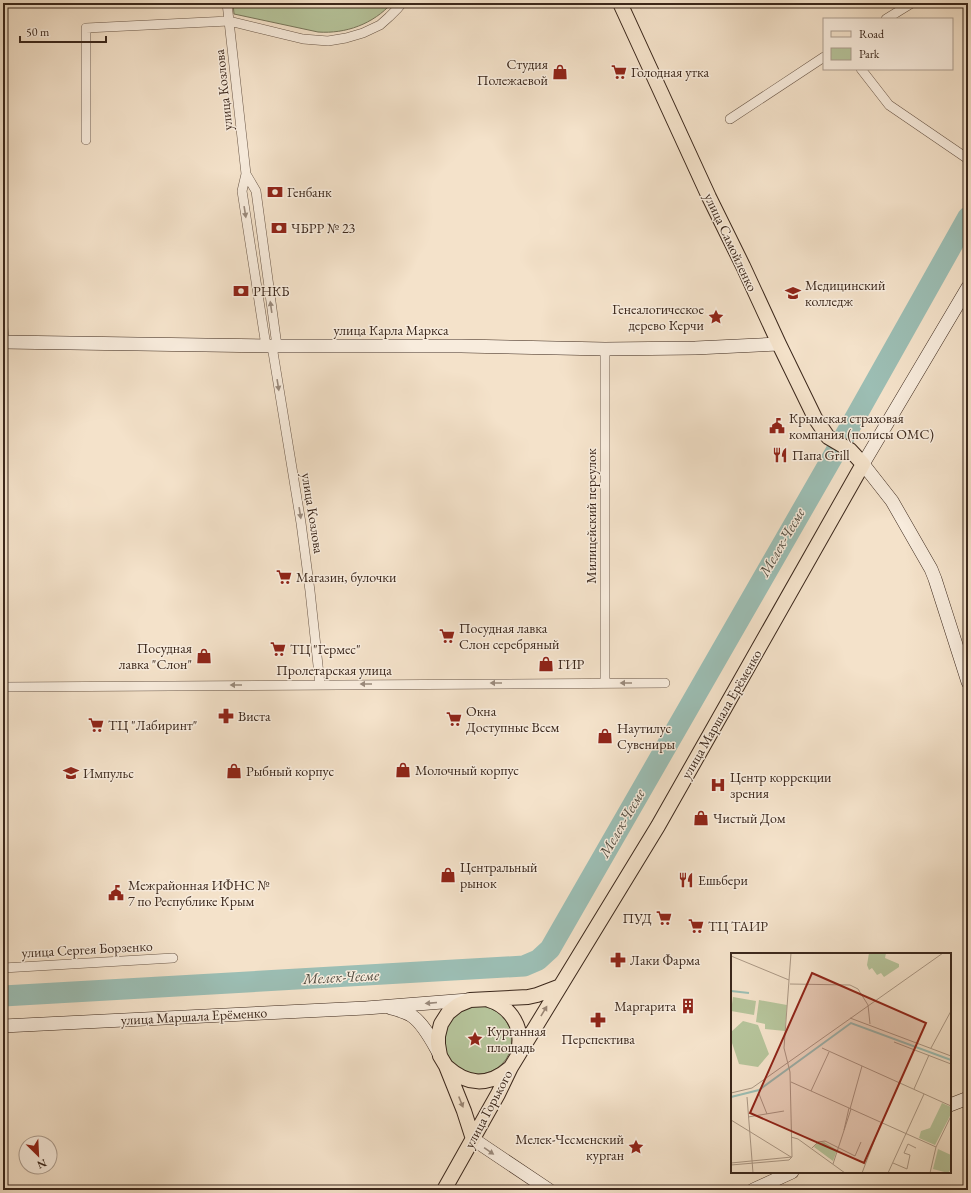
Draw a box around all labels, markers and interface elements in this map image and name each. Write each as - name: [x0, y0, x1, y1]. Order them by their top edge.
- scale bar: [20, 18, 106, 44]
- legend: [823, 18, 953, 70]
- text: 50 m: [26, 24, 50, 40]
- text: Road: [859, 26, 885, 42]
- text: Park: [859, 46, 880, 62]
- street label: улица Козлова: [210, 48, 236, 131]
- place label: Студия Полежаевой: [477, 55, 549, 89]
- shop icon: Студия Полежаевой: [551, 63, 569, 81]
- supermarket icon: Голодная утка: [610, 63, 628, 81]
- place label: Голодная утка: [631, 63, 710, 81]
- bank icon: Генбанк: [266, 183, 284, 201]
- place label: Генбанк: [287, 183, 332, 201]
- street label: улица Самойленко: [700, 190, 762, 294]
- one-way arrow: [242, 206, 248, 218]
- bank icon: ЧБРР № 23: [270, 219, 288, 237]
- place label: ЧБРР № 23: [291, 219, 356, 237]
- place label: Медицинский колледж: [805, 276, 886, 310]
- bank icon: РНКБ: [232, 282, 250, 300]
- place label: РНКБ: [253, 282, 290, 300]
- school or university icon: Медицинский колледж: [784, 284, 802, 302]
- place label: Генеалогическое дерево Керчи: [612, 300, 705, 334]
- one-way arrow: [268, 301, 275, 313]
- place icon: Генеалогическое дерево Керчи: [707, 308, 725, 326]
- street label: улица Карла Маркса: [333, 321, 449, 339]
- one-way arrow: [275, 379, 281, 391]
- place label: Крымская страховая компания (полисы ОМС): [789, 409, 934, 443]
- public building icon: Крымская страховая компания (полисы ОМС): [768, 417, 786, 435]
- restaurant icon: Папа Grill: [771, 446, 789, 464]
- place label: Папа Grill: [792, 446, 850, 464]
- street label: Милицейский переулок: [582, 448, 600, 584]
- street label: улица Козлова: [298, 471, 328, 555]
- water label: Мелек-Чесме: [754, 503, 809, 580]
- one-way arrow: [297, 507, 303, 519]
- supermarket icon: Магазин, булочки: [275, 568, 293, 586]
- place label: Магазин, булочки: [296, 568, 397, 586]
- place label: Посудная лавка Слон серебряный: [459, 619, 560, 653]
- supermarket icon: Посудная лавка Слон серебряный: [438, 627, 456, 645]
- place label: Посудная лавка "Слон": [119, 639, 192, 673]
- supermarket icon: ТЦ "Гермес": [269, 640, 287, 658]
- place label: ТЦ "Гермес": [290, 640, 361, 658]
- street label: улица Маршала Ерёменко: [677, 646, 765, 782]
- shop icon: Посудная лавка "Слон": [195, 647, 213, 665]
- shop icon: ГИР: [537, 655, 555, 673]
- place label: ГИР: [558, 655, 584, 673]
- street label: Пролетарская улица: [276, 661, 392, 679]
- one-way arrow: [489, 680, 502, 686]
- one-way arrow: [619, 680, 632, 686]
- one-way arrow: [359, 681, 372, 687]
- one-way arrow: [229, 682, 242, 688]
- place label: Окна Доступные Всем: [466, 702, 560, 736]
- pharmacy icon: Виста: [217, 707, 235, 725]
- place label: Виста: [238, 707, 271, 725]
- supermarket icon: Окна Доступные Всем: [445, 710, 463, 728]
- supermarket icon: ТЦ "Лабиринт": [87, 716, 105, 734]
- place label: ТЦ "Лабиринт": [108, 716, 197, 734]
- place label: Наутилус Сувениры: [617, 719, 675, 753]
- shop icon: Наутилус Сувениры: [596, 727, 614, 745]
- shop icon: Молочный корпус: [394, 761, 412, 779]
- place label: Молочный корпус: [415, 761, 519, 779]
- shop icon: Рыбный корпус: [225, 762, 243, 780]
- place label: Рыбный корпус: [246, 762, 334, 780]
- school or university icon: Импульс: [62, 764, 80, 782]
- place label: Импульс: [83, 764, 134, 782]
- place label: Центр коррекции зрения: [730, 768, 832, 802]
- hospital icon: Центр коррекции зрения: [709, 776, 727, 794]
- water label: Мелек-Чесме: [594, 784, 649, 861]
- shop icon: Чистый Дом: [692, 809, 710, 827]
- place label: Чистый Дом: [713, 809, 786, 827]
- place label: Центральный рынок: [460, 858, 538, 892]
- shop icon: Центральный рынок: [439, 866, 457, 884]
- restaurant icon: Ешьбери: [677, 871, 695, 889]
- place label: Ешьбери: [698, 871, 749, 889]
- place label: Межрайонная ИФНС № 7 по Республике Крым: [128, 876, 270, 910]
- public building icon: Межрайонная ИФНС № 7 по Республике Крым: [107, 884, 125, 902]
- place label: ПУД: [623, 909, 652, 927]
- supermarket icon: ПУД: [655, 909, 673, 927]
- supermarket icon: ТЦ ТАИР: [687, 917, 705, 935]
- place label: ТЦ ТАИР: [708, 917, 768, 935]
- street label: улица Сергея Борзенко: [21, 937, 153, 961]
- pharmacy icon: Лаки Фарма: [609, 951, 627, 969]
- place label: Лаки Фарма: [630, 951, 701, 969]
- inset map: [731, 953, 951, 1173]
- water label: Мелек-Чесме: [301, 965, 380, 988]
- place label: Маргарита: [614, 997, 676, 1015]
- building icon: Маргарита: [679, 997, 697, 1015]
- one-way arrow: [425, 1000, 437, 1007]
- street label: улица Маршала Ерёменко: [120, 1003, 268, 1029]
- one-way arrow: [540, 1006, 548, 1016]
- pharmacy icon: Перспектива: [589, 1011, 607, 1029]
- place label: Курганная площадь: [487, 1022, 546, 1056]
- place icon: Курганная площадь: [466, 1030, 484, 1048]
- place label: Перспектива: [561, 1030, 635, 1048]
- street label: улица Горького: [460, 1067, 516, 1151]
- one-way arrow: [458, 1097, 464, 1109]
- place label: Мелек-Чесменский курган: [515, 1130, 625, 1164]
- north arrow: [18, 1135, 58, 1175]
- place icon: Мелек-Чесменский курган: [627, 1138, 645, 1156]
- one-way arrow: [484, 1147, 495, 1155]
- text: N: [35, 1156, 49, 1172]

